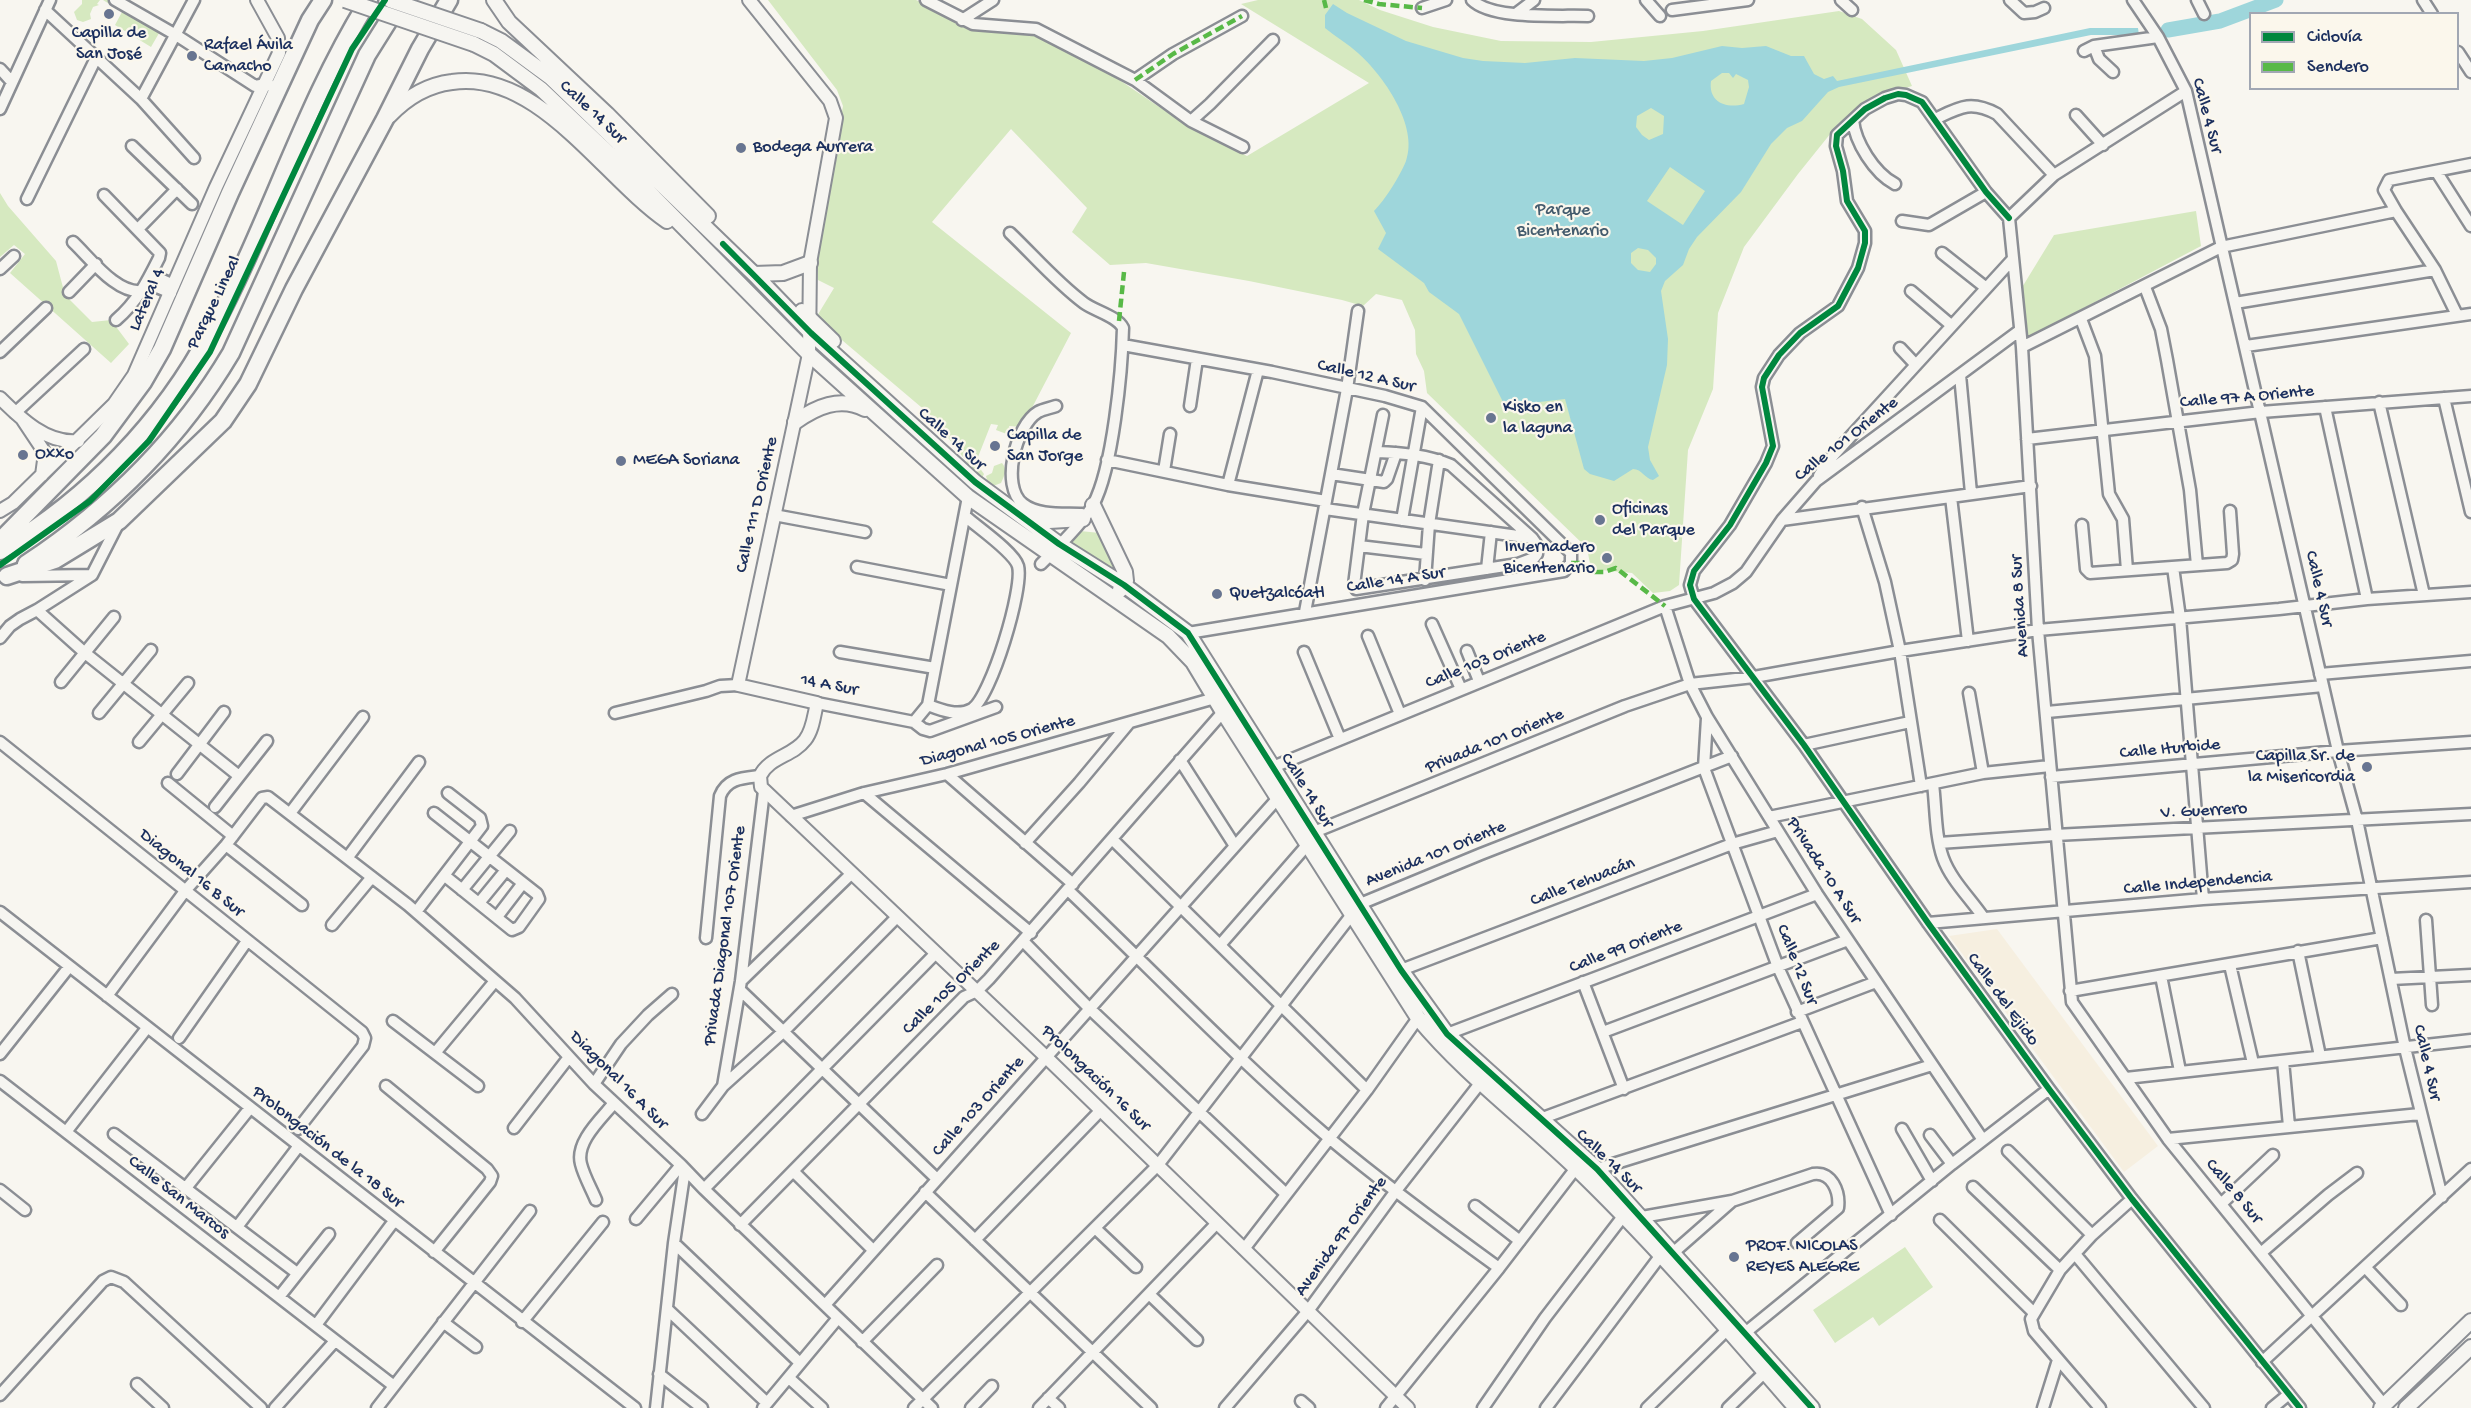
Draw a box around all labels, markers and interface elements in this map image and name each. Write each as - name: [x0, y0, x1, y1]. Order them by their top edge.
- marker: Capilla de San José: [102, 7, 116, 21]
- legend: [2249, 12, 2459, 90]
- place label: Capilla de San José: [72, 23, 146, 66]
- text: Ciclovía: [2307, 27, 2362, 48]
- place label: Rafael Ávila Camacho: [204, 35, 293, 78]
- marker: Rafael Ávila Camacho: [185, 49, 199, 63]
- text: Sendero: [2307, 57, 2369, 78]
- street label: Calle 14 Sur: [554, 76, 630, 150]
- street label: Calle 4 Sur: [2186, 76, 2226, 156]
- place label: Bodega Aurrera: [753, 137, 873, 159]
- marker: Bodega Aurrera: [734, 141, 748, 155]
- park label: Parque Bicentenario: [1517, 200, 1609, 242]
- street label: Parque Lineal: [183, 253, 247, 353]
- street label: Lateral 4: [125, 265, 171, 335]
- street label: Calle 12 A Sur: [1315, 355, 1417, 399]
- street label: Calle 97 A Oriente: [2179, 381, 2315, 415]
- street label: Calle 101 Oriente: [1791, 393, 1903, 487]
- place label: Kisko en la laguna: [1503, 397, 1572, 440]
- street label: Calle 14 Sur: [912, 404, 990, 476]
- marker: Kisko en la laguna: [1484, 411, 1498, 425]
- place label: Capilla de San Jorge: [1007, 425, 1083, 468]
- street label: Calle 111 D Oriente: [732, 435, 784, 575]
- marker: Capilla de San Jorge: [988, 439, 1002, 453]
- place label: Oxxo: [35, 444, 74, 466]
- marker: Oxxo: [16, 448, 30, 462]
- place label: MEGA Soriana: [633, 450, 739, 472]
- marker: MEGA Soriana: [614, 454, 628, 468]
- place label: Oficinas del Parque: [1612, 499, 1695, 542]
- marker: Oficinas del Parque: [1593, 513, 1607, 527]
- place label: Invernadero Bicentenario: [1503, 537, 1595, 580]
- street label: Calle 4 Sur: [2299, 549, 2337, 629]
- marker: Invernadero Bicentenario: [1600, 551, 1614, 565]
- street label: Avenida 8 Sur: [2007, 554, 2035, 658]
- street label: Calle 14 A Sur: [1345, 563, 1447, 599]
- place label: Quetzalcóatl: [1229, 583, 1325, 605]
- marker: Quetzalcóatl: [1210, 587, 1224, 601]
- street label: Calle 103 Oriente: [1423, 627, 1549, 695]
- street label: 14 A Sur: [798, 670, 860, 702]
- street label: Privada 101 Oriente: [1423, 704, 1567, 780]
- street label: Diagonal 105 Oriente: [919, 711, 1077, 773]
- street label: Calle Iturbide: [2119, 735, 2221, 765]
- place label: Capilla Sr. de la Misericordia: [2248, 746, 2355, 789]
- street label: Calle 14 Sur: [1274, 749, 1338, 833]
- marker: Capilla Sr. de la Misericordia: [2360, 760, 2374, 774]
- street label: V. Guerrero: [2160, 799, 2248, 825]
- street label: Privada 10 A Sur: [1781, 814, 1865, 928]
- street label: Avenida 101 Oriente: [1363, 817, 1509, 893]
- street label: Diagonal 16 B Sur: [134, 825, 248, 923]
- street label: Privada Diagonal 107 Oriente: [700, 825, 752, 1047]
- street label: Calle Tehuacán: [1528, 853, 1638, 913]
- street label: Calle Independencia: [2123, 867, 2273, 901]
- street label: Calle 99 Oriente: [1567, 917, 1685, 979]
- street label: Calle 12 Sur: [1770, 922, 1822, 1008]
- street label: Calle 105 Oriente: [898, 936, 1006, 1040]
- street label: Calle del Ejido: [1961, 949, 2043, 1051]
- street label: Prolongación 16 Sur: [1036, 1021, 1154, 1137]
- street label: Calle 4 Sur: [2407, 1023, 2445, 1103]
- street label: Diagonal 16 A Sur: [564, 1027, 672, 1135]
- street label: Calle 103 Oriente: [928, 1052, 1030, 1162]
- street label: Prolongación de la 18 Sur: [247, 1082, 407, 1214]
- street label: Calle 14 Sur: [1570, 1125, 1646, 1199]
- street label: Calle San Marcos: [123, 1152, 233, 1244]
- street label: Calle 8 Sur: [2199, 1155, 2267, 1229]
- street label: Avenida 97 Oriente: [1291, 1173, 1393, 1301]
- place label: PROF. NICOLAS REYES ALEGRE: [1746, 1236, 1859, 1278]
- marker: PROF. NICOLAS REYES ALEGRE: [1727, 1250, 1741, 1264]

